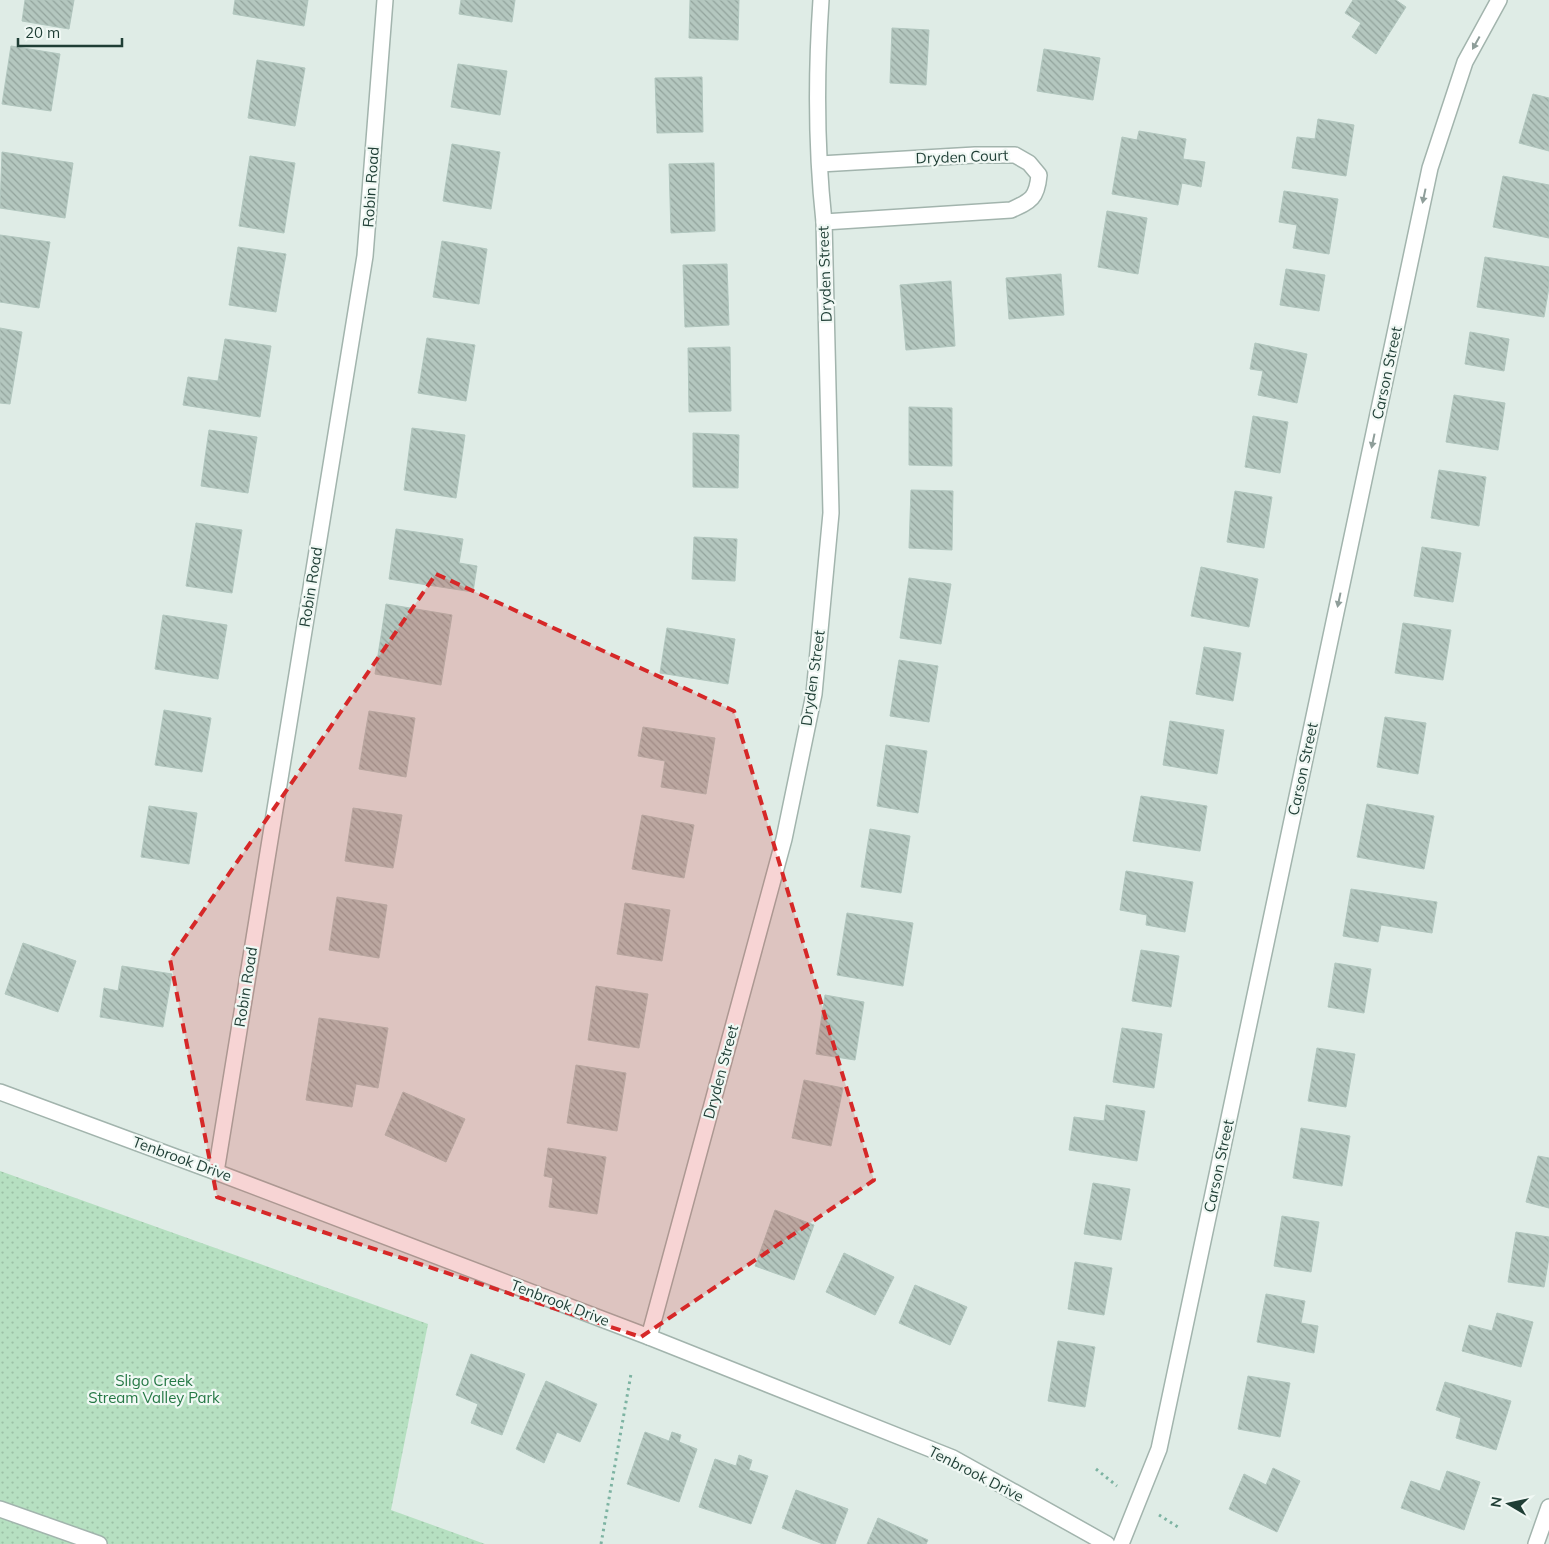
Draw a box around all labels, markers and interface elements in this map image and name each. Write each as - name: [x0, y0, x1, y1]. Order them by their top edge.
- scale bar: [18, 15, 121, 47]
- text: 20 m: [25, 23, 60, 42]
- one-way arrow: [1471, 36, 1480, 49]
- street label: Dryden Court: [915, 145, 1009, 168]
- street label: Robin Road: [358, 146, 383, 228]
- one-way arrow: [1420, 189, 1428, 205]
- street label: Dryden Street: [813, 226, 836, 322]
- street label: Carson Street: [1367, 325, 1406, 421]
- one-way arrow: [1368, 433, 1376, 449]
- street label: Robin Road: [295, 546, 326, 628]
- one-way arrow: [1335, 592, 1343, 607]
- street label: Dryden Street: [796, 629, 829, 727]
- street label: Carson Street: [1283, 721, 1322, 817]
- street label: Robin Road: [230, 946, 261, 1028]
- street label: Dryden Street: [699, 1023, 742, 1121]
- street label: Carson Street: [1199, 1118, 1238, 1214]
- street label: Tenbrook Drive: [130, 1132, 234, 1185]
- street label: Tenbrook Drive: [508, 1275, 612, 1330]
- park label: Sligo Creek Stream Valley Park: [88, 1371, 220, 1407]
- street label: Tenbrook Drive: [925, 1441, 1027, 1506]
- north arrow: [1484, 1479, 1534, 1529]
- text: N: [1486, 1495, 1506, 1509]

